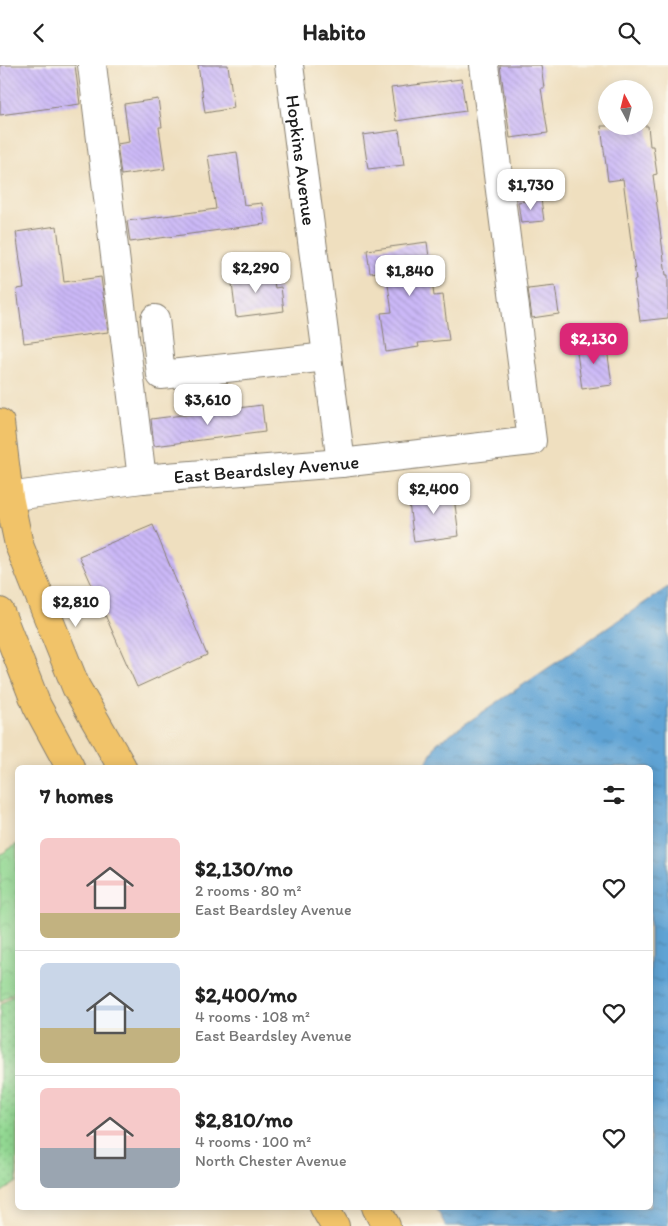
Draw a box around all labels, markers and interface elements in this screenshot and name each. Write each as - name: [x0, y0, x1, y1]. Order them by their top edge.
- icon: back: [25, 19, 53, 47]
- text: Habito: [302, 19, 366, 46]
- icon: search: [615, 19, 643, 47]
- north arrow: [598, 80, 652, 135]
- map controls: [598, 80, 653, 135]
- street label: Hopkins Avenue: [281, 94, 321, 227]
- pin: $1,730: [490, 169, 572, 211]
- text: $1,730: [508, 175, 554, 194]
- pin: $2,290: [215, 251, 297, 294]
- pin: $1,840: [369, 255, 451, 297]
- text: $2,290: [233, 258, 279, 277]
- text: $1,840: [386, 261, 434, 280]
- pin: $2,130: [553, 323, 635, 365]
- text: $2,130: [571, 329, 617, 348]
- pin: $3,610: [167, 383, 249, 426]
- text: $3,610: [185, 390, 231, 409]
- street label: East Beardsley Avenue: [173, 450, 360, 488]
- pin: $2,400: [393, 473, 475, 515]
- text: $2,400: [409, 479, 459, 498]
- pin: $2,810: [35, 585, 117, 628]
- text: $2,810: [53, 592, 99, 611]
- icon: filters: [600, 781, 628, 809]
- text: 7 homes: [40, 783, 114, 808]
- text: $2,130/mo: [195, 856, 293, 881]
- icon: home: [80, 858, 140, 918]
- icon: heart: [600, 874, 628, 902]
- text: 2 rooms · 80 m²: [195, 881, 301, 900]
- text: East Beardsley Avenue: [195, 900, 352, 919]
- text: $2,400/mo: [195, 982, 297, 1007]
- icon: home: [80, 983, 140, 1043]
- icon: heart: [600, 999, 628, 1027]
- text: 4 rooms · 108 m²: [195, 1007, 310, 1026]
- text: East Beardsley Avenue: [195, 1026, 352, 1045]
- text: $2,810/mo: [195, 1107, 293, 1132]
- icon: home: [80, 1108, 140, 1168]
- icon: heart: [600, 1124, 628, 1152]
- text: 4 rooms · 100 m²: [195, 1132, 311, 1151]
- text: North Chester Avenue: [195, 1151, 347, 1170]

